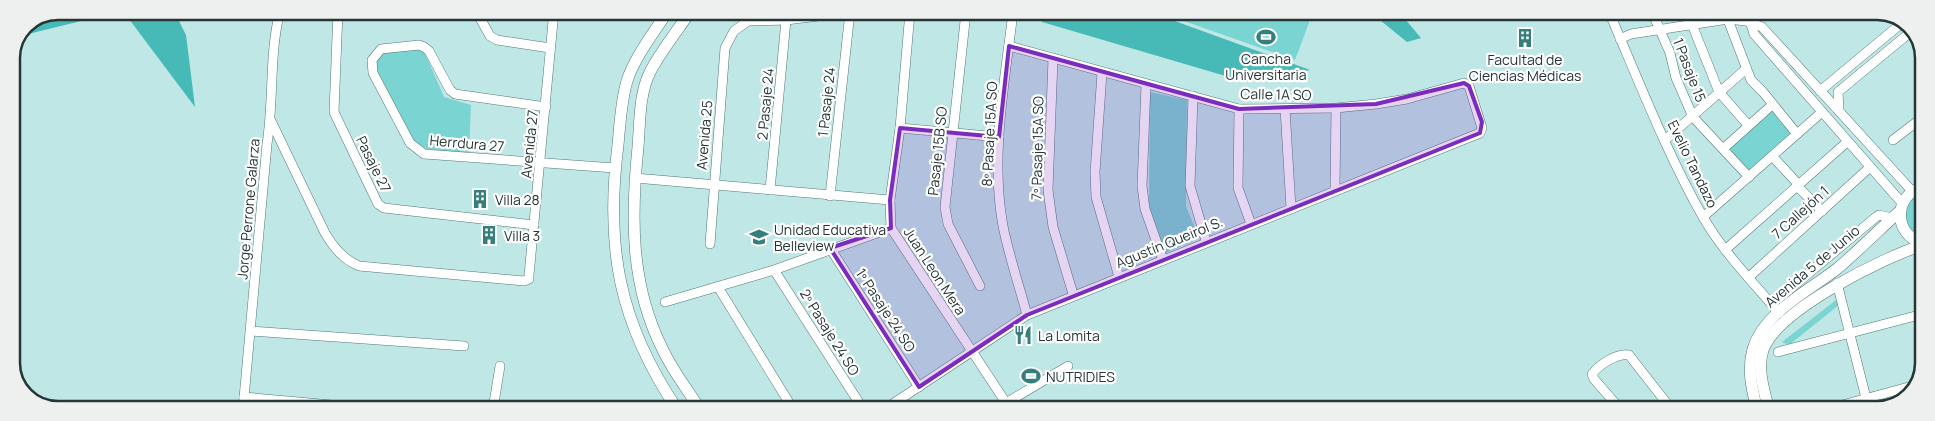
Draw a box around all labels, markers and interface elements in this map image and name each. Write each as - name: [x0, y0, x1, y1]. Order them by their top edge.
- sports icon: Cancha Universitaria: [1255, 26, 1277, 48]
- building icon: Facultad de Ciencias Médicas: [1514, 27, 1536, 49]
- street label: 1 Pasaje 15: [1669, 35, 1711, 105]
- place label: Cancha Universitaria: [1225, 49, 1307, 84]
- place label: Facultad de Ciencias Médicas: [1469, 50, 1581, 85]
- street label: 1 Pasaje 24: [813, 66, 839, 138]
- street label: 2 Pasaje 24: [752, 67, 778, 141]
- street label: 8º Pasaje 15A SO: [977, 81, 1001, 187]
- street label: Calle 1A SO: [1240, 84, 1312, 104]
- street label: 7º Pasaje 15A SO: [1027, 96, 1047, 200]
- street label: Avenida 25: [692, 99, 716, 171]
- street label: Pasaje 15B SO: [923, 106, 951, 196]
- street label: Avenida 27: [516, 109, 542, 179]
- street label: Evelio Tandazo: [1664, 117, 1722, 211]
- street label: Herrdura 27: [429, 130, 505, 156]
- street label: Pasaje 27: [352, 133, 396, 195]
- street label: Jorge Perrone Galarza: [232, 138, 264, 280]
- street label: 7 Callejón 1: [1767, 181, 1833, 243]
- building icon: Villa 28: [469, 188, 491, 210]
- place label: Villa 28: [495, 190, 540, 209]
- street label: Agustín Queirol S.: [1113, 212, 1225, 272]
- place label: Unidad Educativa Belleview: [774, 220, 886, 255]
- street label: Avenida 5 de Junio: [1761, 221, 1863, 311]
- building icon: Villa 3: [478, 224, 500, 246]
- street label: Juan Leon Mera: [900, 224, 970, 318]
- place label: Villa 3: [504, 226, 540, 245]
- school or university icon: Unidad Educativa Belleview: [748, 226, 770, 248]
- street label: 1º Pasaje 24 SO: [852, 265, 920, 355]
- street label: 2º Pasaje 24 SO: [796, 285, 864, 379]
- restaurant icon: La Lomita: [1012, 324, 1034, 346]
- place label: La Lomita: [1038, 326, 1100, 345]
- sports icon: NUTRIDIES: [1020, 365, 1042, 387]
- place label: NUTRIDIES: [1046, 367, 1115, 386]

